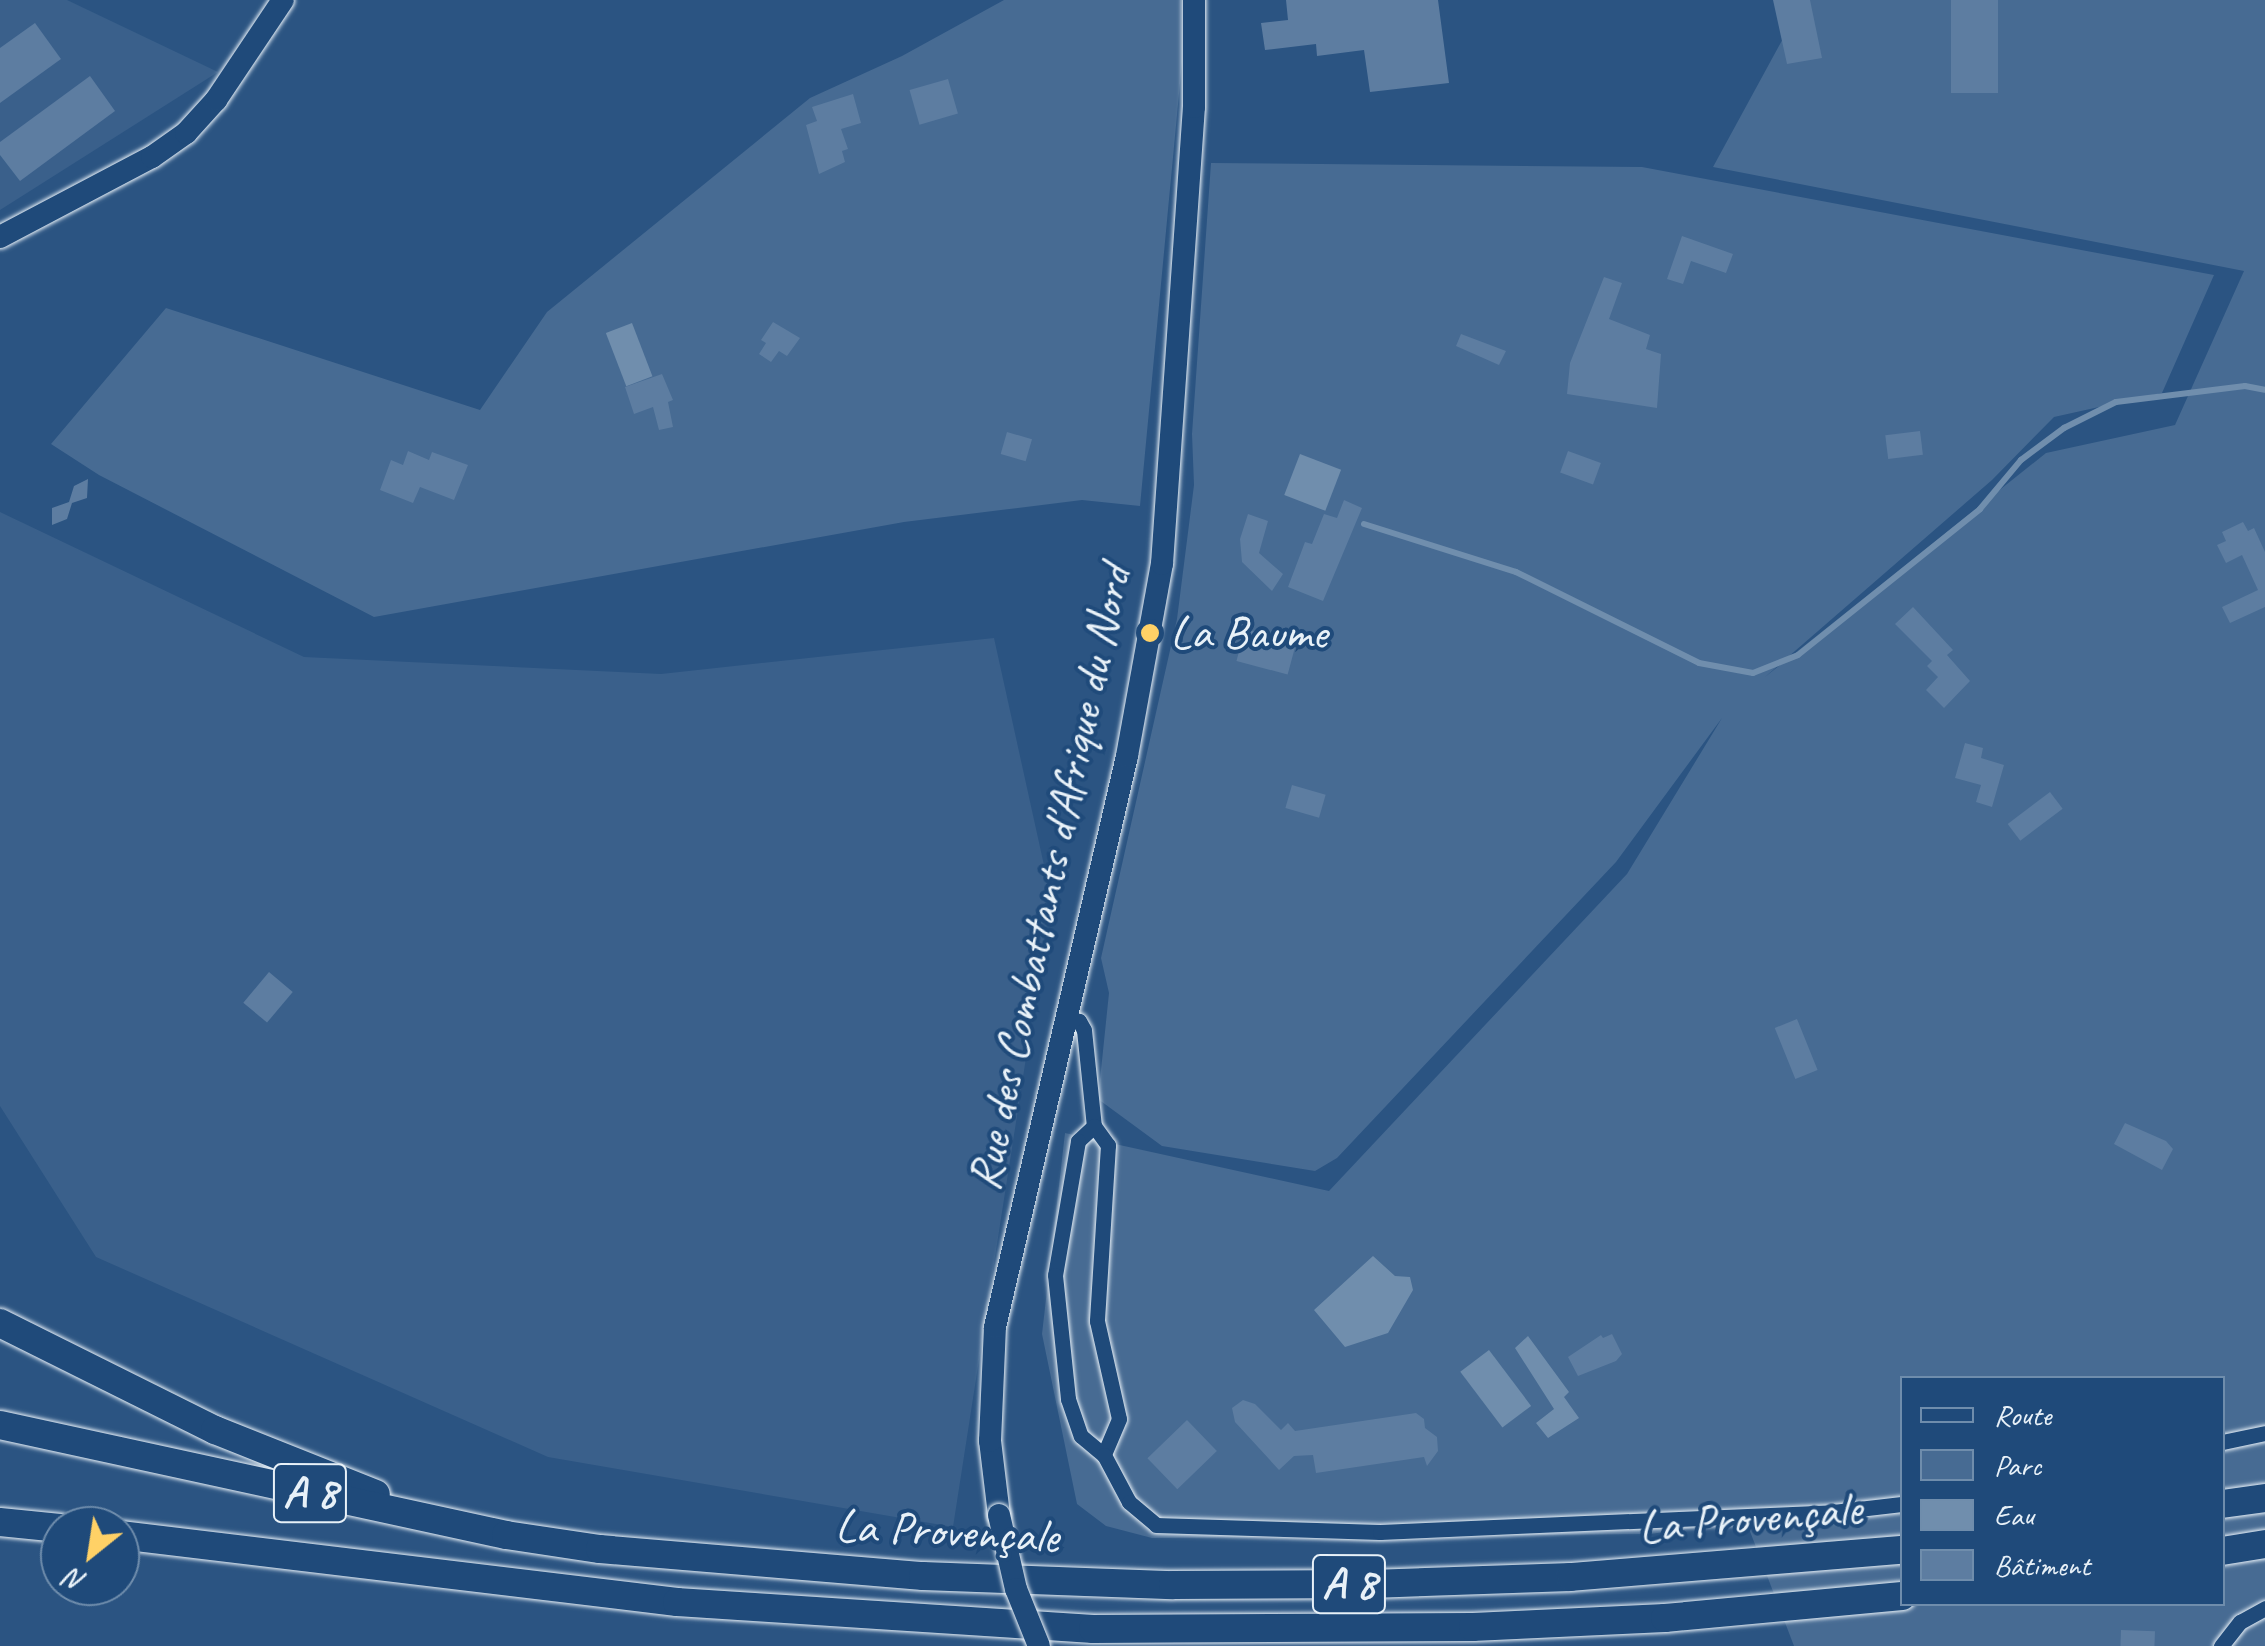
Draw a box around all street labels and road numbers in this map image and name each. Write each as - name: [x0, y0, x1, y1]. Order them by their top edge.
- street label: Rue des Combattants d'Afrique du Nord: [955, 561, 1143, 1195]
- road number: A 8: [272, 1453, 348, 1533]
- street label: La Provençale: [1636, 1480, 1864, 1556]
- street label: La Provençale: [833, 1496, 1061, 1566]
- road number: A 8: [1312, 1544, 1386, 1624]

